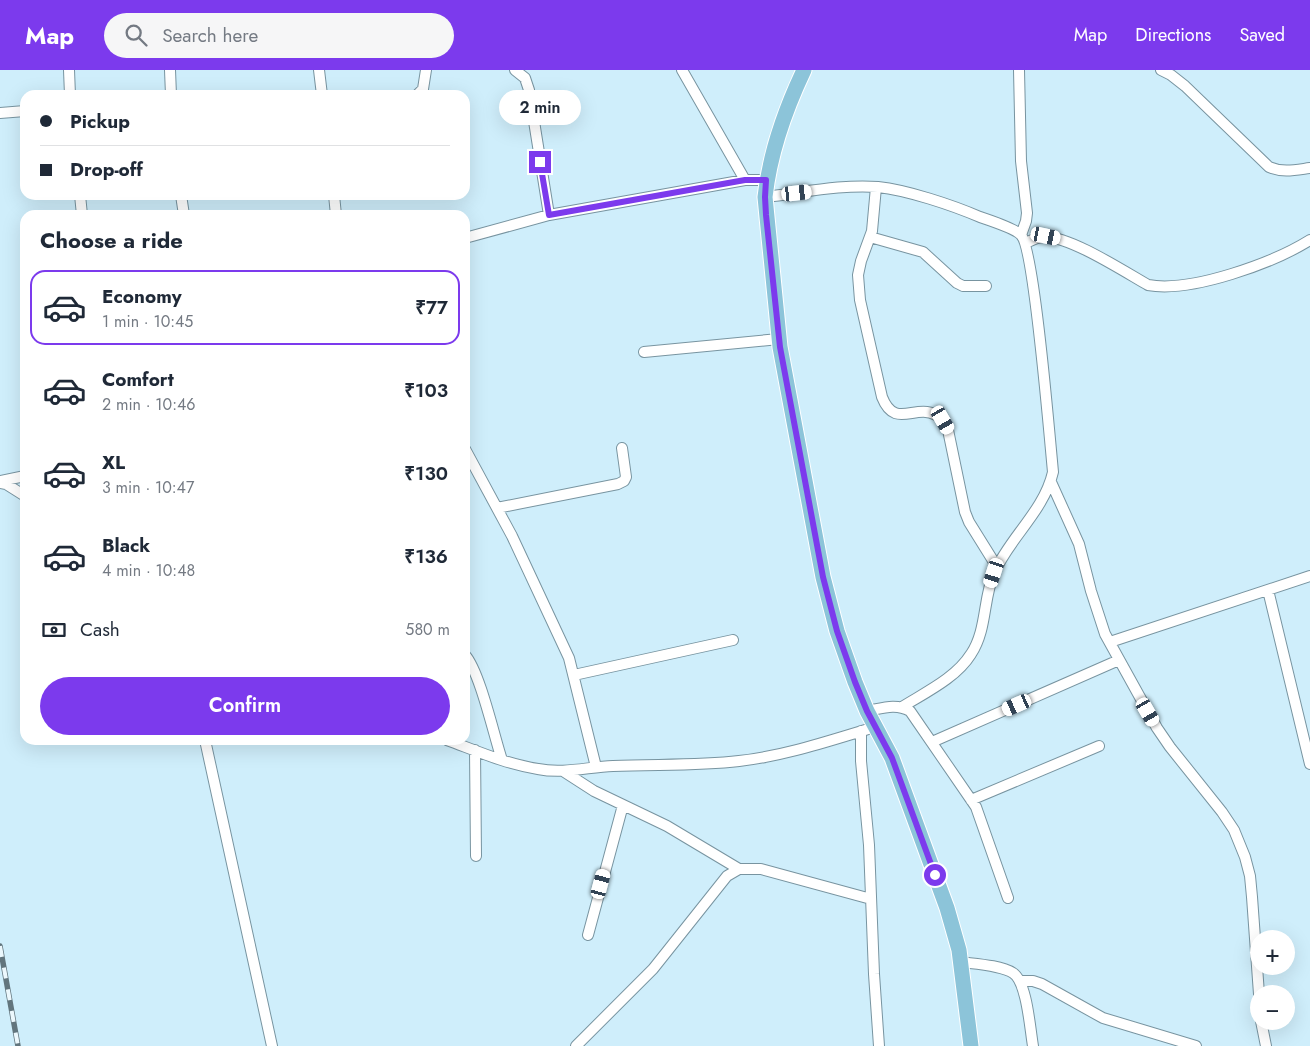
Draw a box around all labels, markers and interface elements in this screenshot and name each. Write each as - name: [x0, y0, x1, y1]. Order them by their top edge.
- search box: [104, 13, 454, 58]
- text: Map: [25, 18, 74, 53]
- icon: search: [122, 21, 150, 49]
- text: Search here: [162, 22, 258, 49]
- text: Map: [1074, 22, 1107, 48]
- text: Directions: [1135, 22, 1211, 48]
- text: Saved: [1239, 22, 1285, 48]
- callout: 2 min: [499, 89, 581, 124]
- text: 2 min: [519, 96, 561, 119]
- text: Pickup: [70, 108, 130, 135]
- route end: [529, 151, 551, 173]
- text: Drop-off: [70, 156, 143, 183]
- car: [781, 184, 812, 202]
- text: Choose a ride: [40, 224, 183, 256]
- car: [1029, 226, 1062, 246]
- text: Economy: [102, 283, 182, 310]
- icon: car: [42, 285, 87, 330]
- text: ₹77: [415, 294, 448, 321]
- text: 1 min · 10:45: [102, 310, 193, 333]
- text: Comfort: [102, 366, 174, 393]
- icon: car: [42, 368, 87, 413]
- text: ₹103: [404, 377, 448, 404]
- text: 2 min · 10:46: [102, 393, 196, 416]
- car: [929, 403, 956, 437]
- text: XL: [102, 449, 125, 476]
- icon: car: [42, 451, 87, 496]
- text: ₹130: [404, 460, 448, 487]
- text: 3 min · 10:47: [102, 476, 194, 499]
- text: Black: [102, 532, 150, 559]
- icon: car: [42, 534, 87, 579]
- text: ₹136: [404, 543, 448, 570]
- car: [982, 556, 1005, 590]
- text: 4 min · 10:48: [102, 559, 195, 582]
- icon: cash: [40, 616, 68, 644]
- text: Cash: [80, 616, 120, 643]
- text: 580 m: [405, 618, 450, 641]
- button: Confirm: [40, 677, 450, 735]
- car: [1000, 692, 1033, 718]
- car: [1134, 695, 1161, 729]
- route start: [924, 864, 946, 886]
- car: [589, 868, 612, 900]
- map controls: [1250, 930, 1295, 1030]
- button: +: [1250, 930, 1295, 975]
- button: −: [1250, 985, 1295, 1030]

